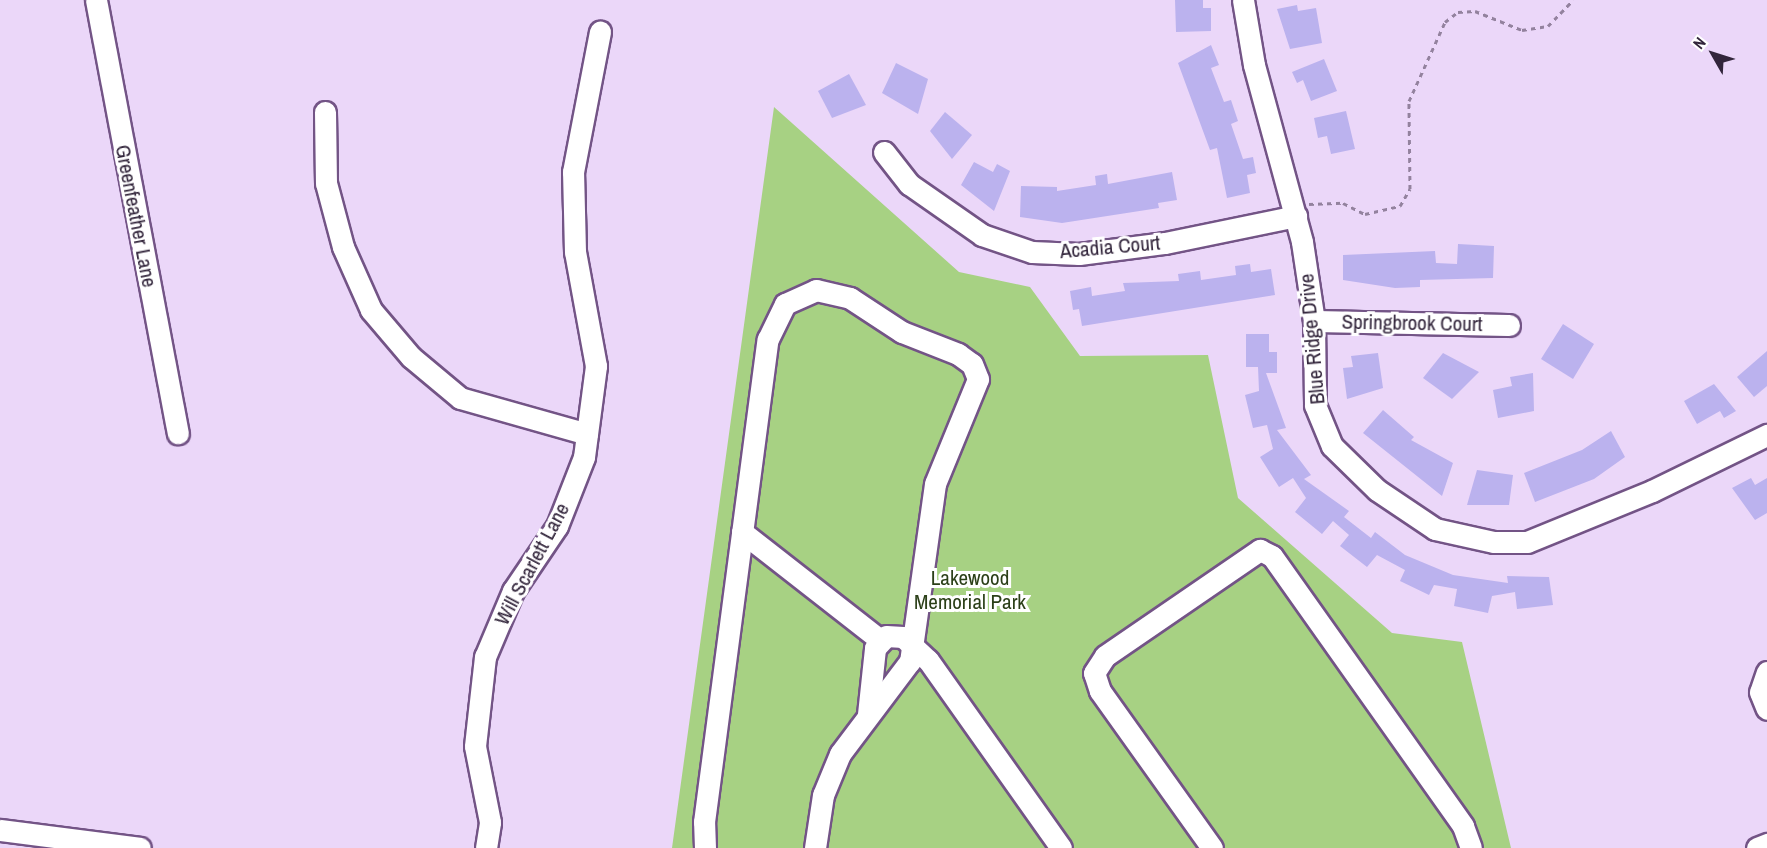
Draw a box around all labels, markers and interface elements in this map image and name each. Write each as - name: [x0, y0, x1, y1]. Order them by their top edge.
- north arrow: [1683, 24, 1743, 84]
- text: N: [1687, 32, 1711, 53]
- street label: Greenfeather Lane: [110, 143, 162, 289]
- street label: Acadia Court: [1059, 230, 1161, 264]
- street label: Blue Ridge Drive: [1294, 273, 1330, 405]
- street label: Springbrook Court: [1341, 309, 1483, 337]
- street label: Will Scarlett Lane: [489, 499, 575, 629]
- park label: Lakewood Memorial Park: [914, 565, 1026, 615]

